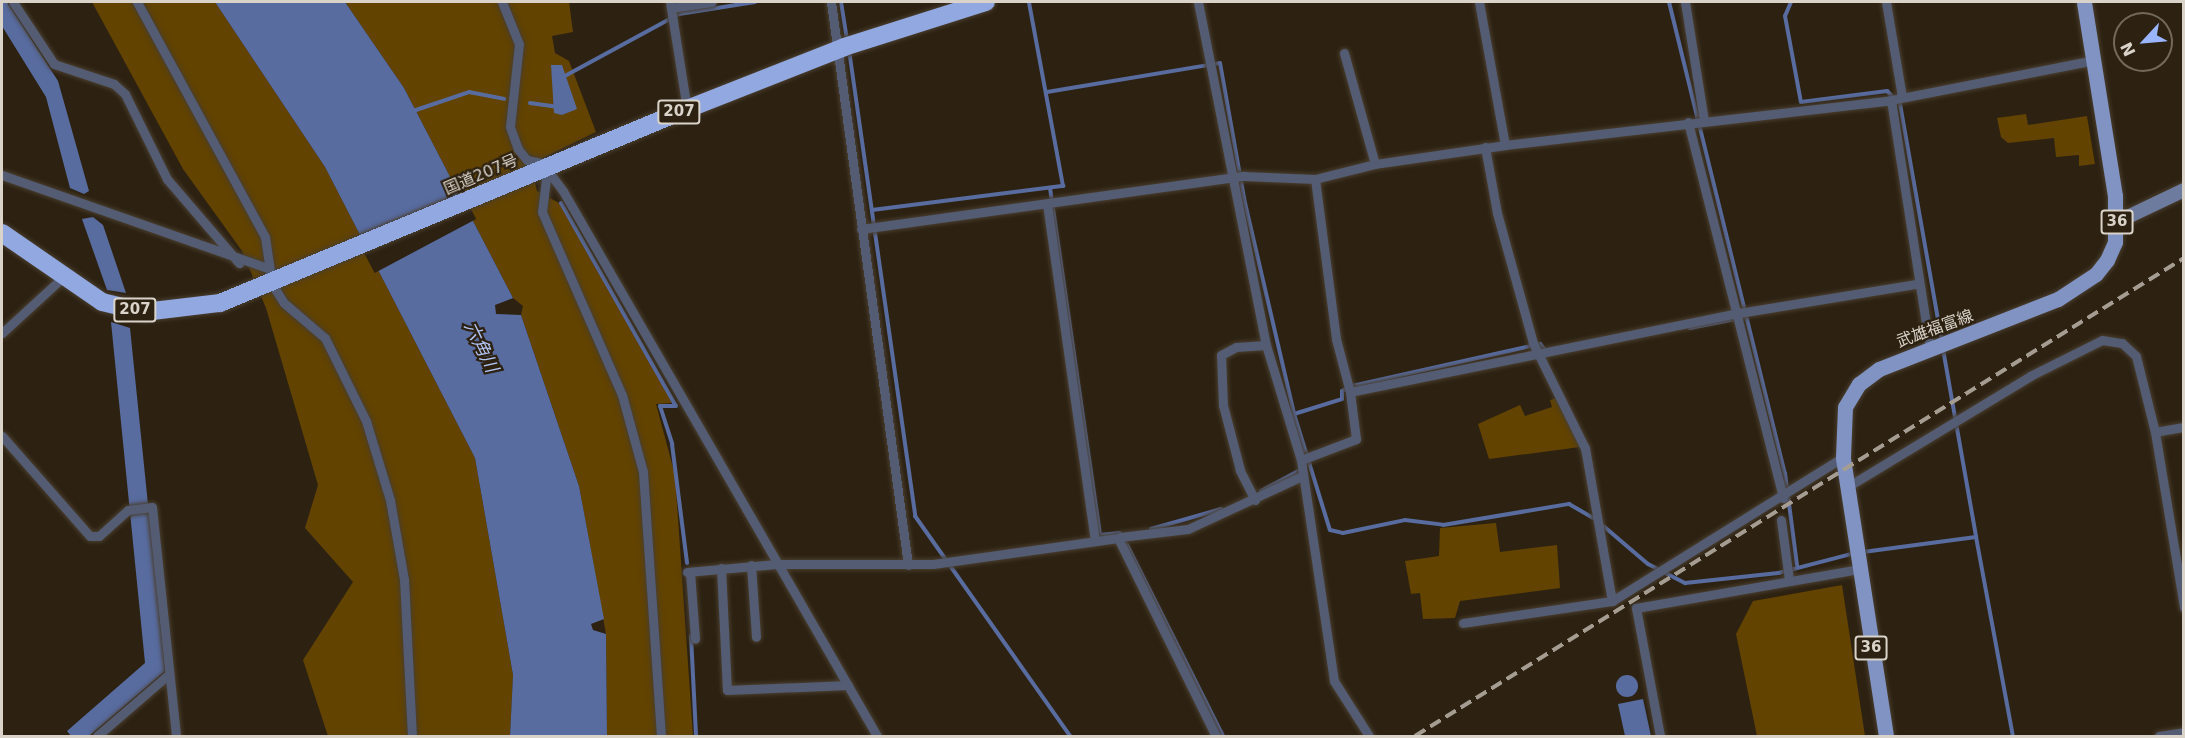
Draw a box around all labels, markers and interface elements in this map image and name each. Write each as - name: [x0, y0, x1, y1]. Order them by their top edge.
- north arrow: [2113, 12, 2173, 72]
- text: N: [2117, 39, 2140, 59]
- road number: 207: [656, 100, 702, 124]
- street label: 国道207号: [441, 151, 521, 199]
- road number: 36: [2100, 210, 2134, 234]
- road number: 207: [112, 298, 158, 322]
- street label: 武雄福富線: [1894, 306, 1976, 352]
- water label: 六角川: [459, 318, 503, 376]
- road number: 36: [1854, 636, 1888, 660]

